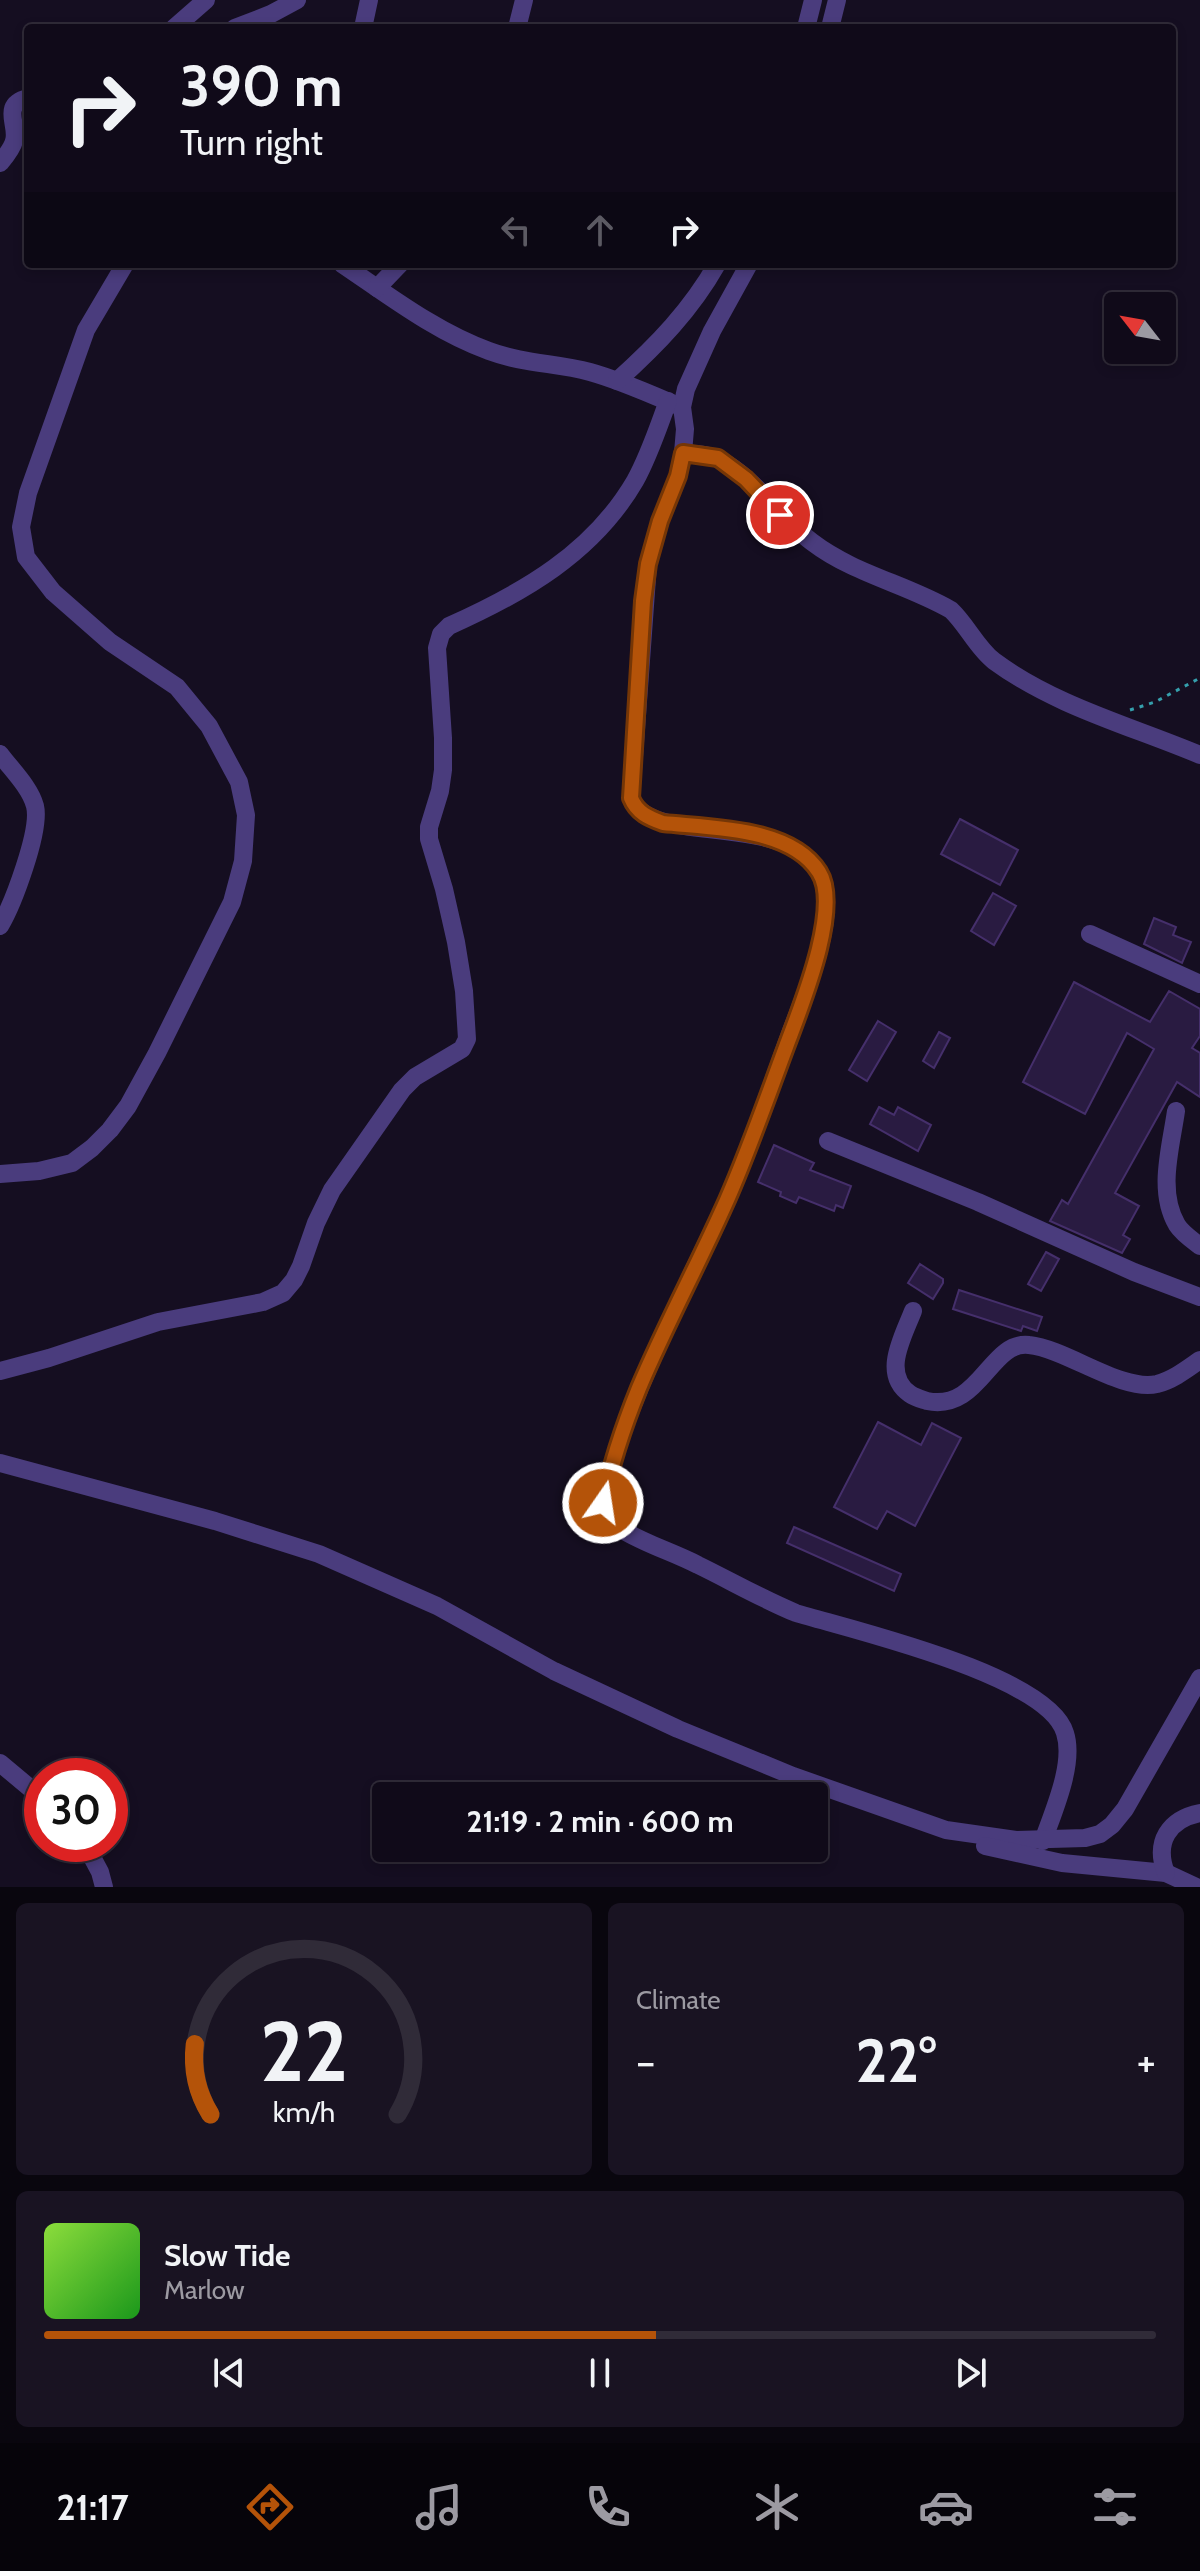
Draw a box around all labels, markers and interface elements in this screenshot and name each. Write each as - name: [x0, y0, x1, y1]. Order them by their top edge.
- text: 390 m: [180, 52, 342, 120]
- icon: right: [48, 56, 152, 160]
- text: Turn right: [180, 120, 323, 164]
- icon: left: [494, 208, 538, 252]
- icon: ahead: [578, 208, 622, 252]
- icon: right: [662, 208, 706, 252]
- north arrow: [1104, 292, 1176, 364]
- map controls: [1104, 292, 1176, 364]
- pin: [746, 481, 814, 549]
- icon: arrive: [758, 493, 802, 537]
- position arrow: [561, 1461, 645, 1545]
- speed limit sign: 30: [24, 1758, 128, 1862]
- text: 21:19 · 2 min · 600 m: [467, 1803, 733, 1840]
- text: Climate: [636, 1984, 721, 2016]
- text: 22: [260, 2001, 348, 2102]
- text: 22°: [856, 2024, 936, 2097]
- text: −: [636, 2035, 655, 2088]
- text: +: [1137, 2035, 1156, 2088]
- text: km/h: [273, 2094, 335, 2129]
- text: Slow Tide: [164, 2237, 291, 2274]
- text: Marlow: [164, 2274, 245, 2306]
- icon: previous: [207, 2351, 251, 2395]
- icon: pause: [578, 2351, 622, 2395]
- icon: next: [949, 2351, 993, 2395]
- icon: directions: [242, 2479, 298, 2535]
- icon: music: [411, 2479, 467, 2535]
- icon: phone: [580, 2479, 636, 2535]
- icon: climate: [749, 2479, 805, 2535]
- icon: car: [918, 2479, 974, 2535]
- icon: filters: [1087, 2479, 1143, 2535]
- text: 21:17: [57, 2485, 129, 2529]

